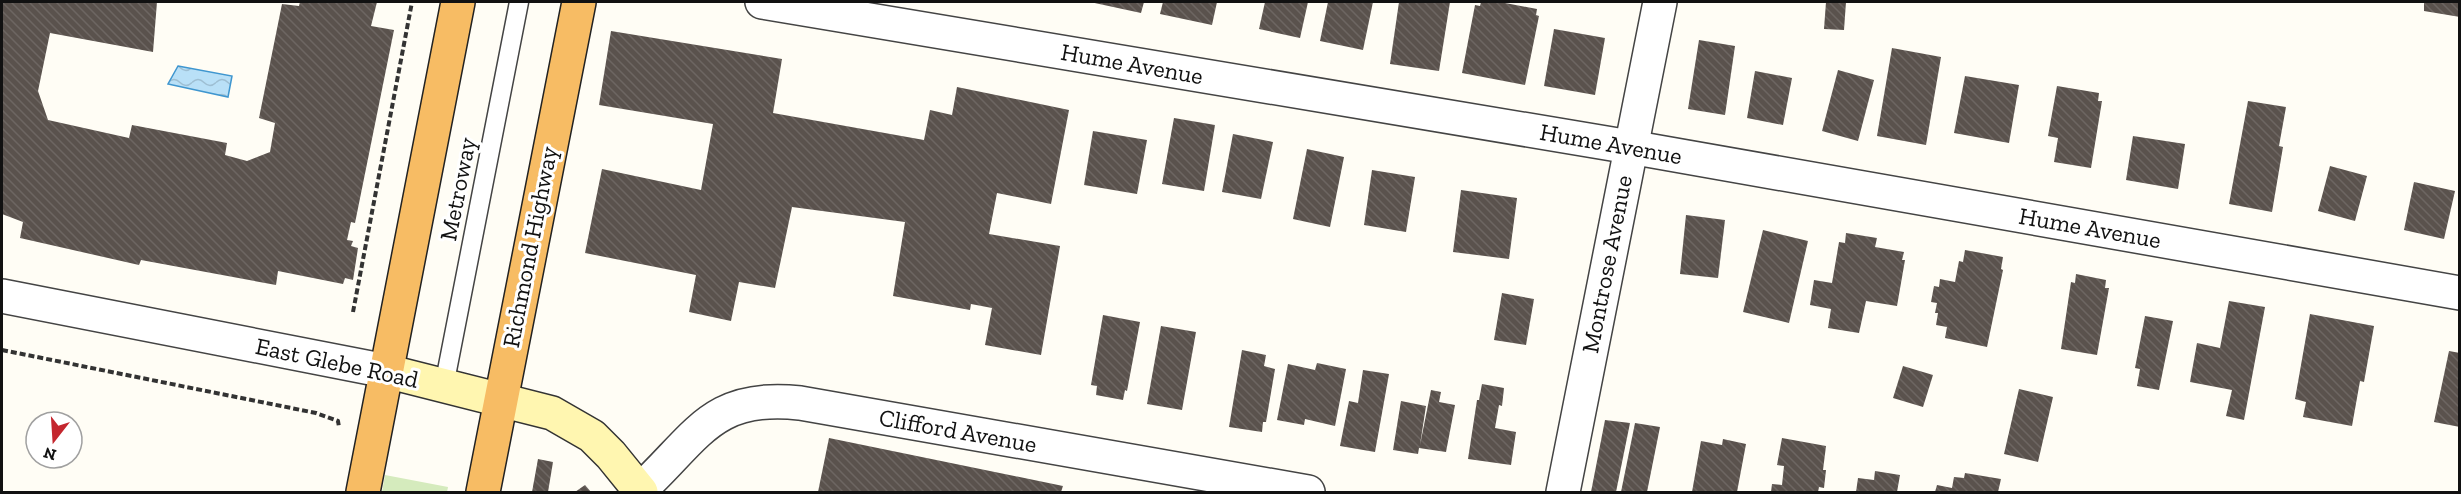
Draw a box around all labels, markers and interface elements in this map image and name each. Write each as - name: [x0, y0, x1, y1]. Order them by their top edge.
- street label: Hume Avenue: [1059, 37, 1205, 90]
- street label: Hume Avenue: [1538, 117, 1684, 170]
- street label: Metroway: [433, 134, 482, 243]
- street label: Richmond Highway: [496, 143, 563, 350]
- street label: Montrose Avenue: [1575, 173, 1638, 355]
- street label: Hume Avenue: [2017, 201, 2163, 254]
- street label: East Glebe Road: [253, 331, 421, 394]
- street label: Clifford Avenue: [877, 402, 1039, 459]
- north arrow: [24, 410, 84, 470]
- text: N: [41, 443, 58, 465]

